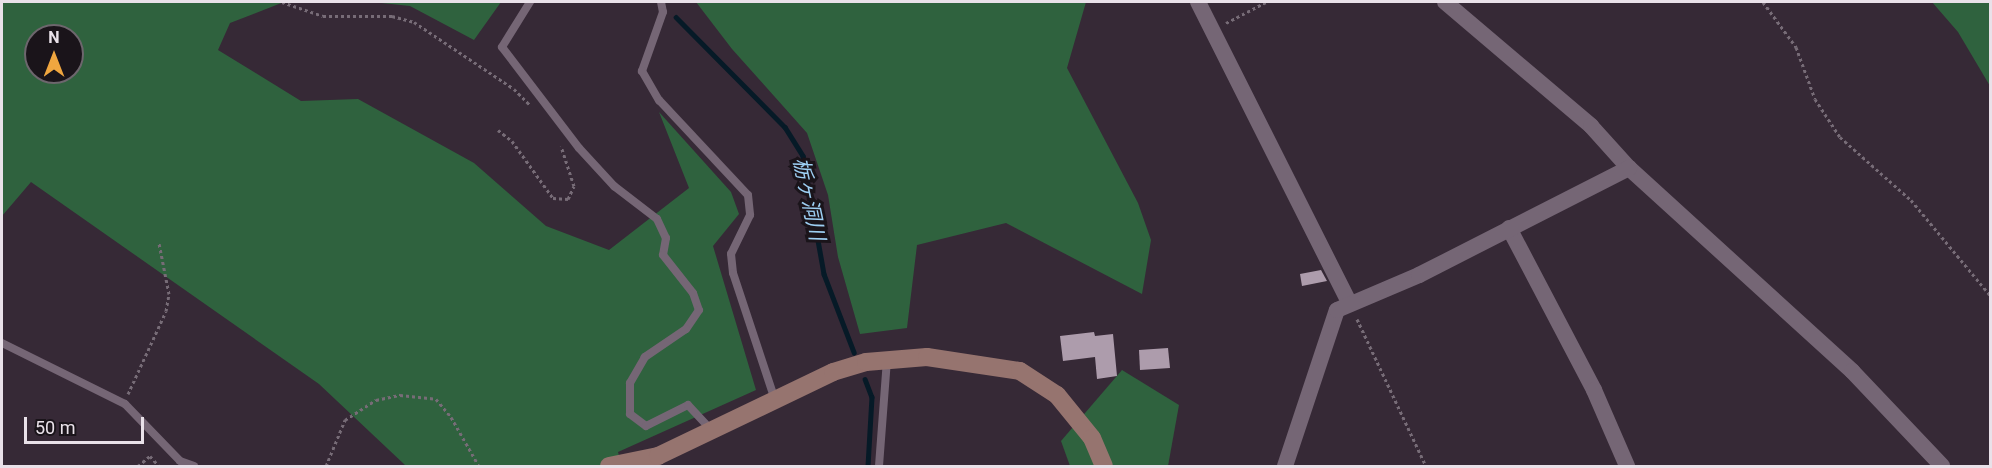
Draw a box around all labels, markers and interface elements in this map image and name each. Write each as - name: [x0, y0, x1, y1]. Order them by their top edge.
- north arrow: [24, 24, 84, 84]
- text: N: [48, 28, 60, 47]
- water label: 栃ヶ洞川: [788, 155, 830, 243]
- scale bar: [27, 405, 147, 443]
- text: 50 m: [35, 417, 75, 438]

